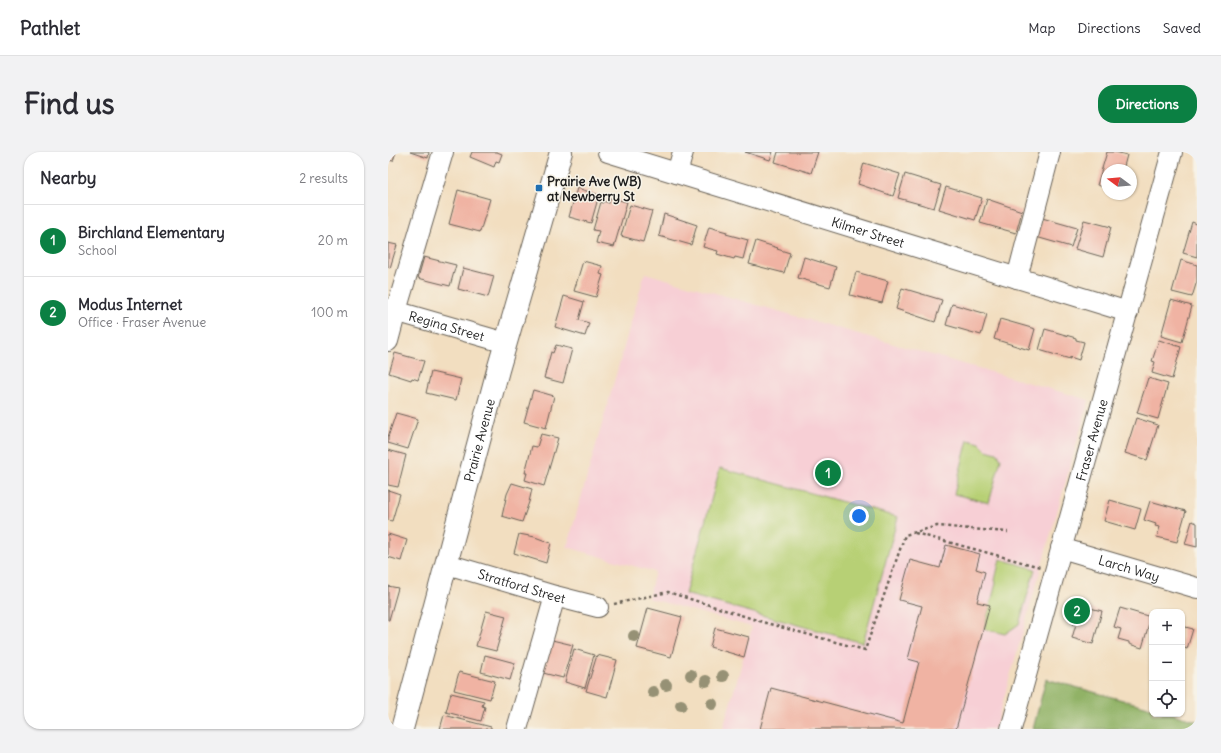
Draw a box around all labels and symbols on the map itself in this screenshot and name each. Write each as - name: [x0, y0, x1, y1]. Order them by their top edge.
- north arrow: [1101, 164, 1137, 200]
- place label: Prairie Ave (WB) at Newberry St: [547, 173, 641, 205]
- marker: Prairie Ave (WB) at Newberry St: [534, 183, 544, 193]
- street label: Kilmer Street: [829, 213, 907, 252]
- street label: Regina Street: [407, 307, 487, 346]
- street label: Prairie Avenue: [460, 397, 499, 484]
- street label: Fraser Avenue: [1073, 397, 1112, 483]
- pin: 1: [815, 458, 841, 488]
- your location: [849, 506, 869, 526]
- street label: Larch Way: [1096, 551, 1162, 586]
- street label: Stratford Street: [476, 566, 568, 608]
- pin: 2: [1064, 596, 1090, 626]

